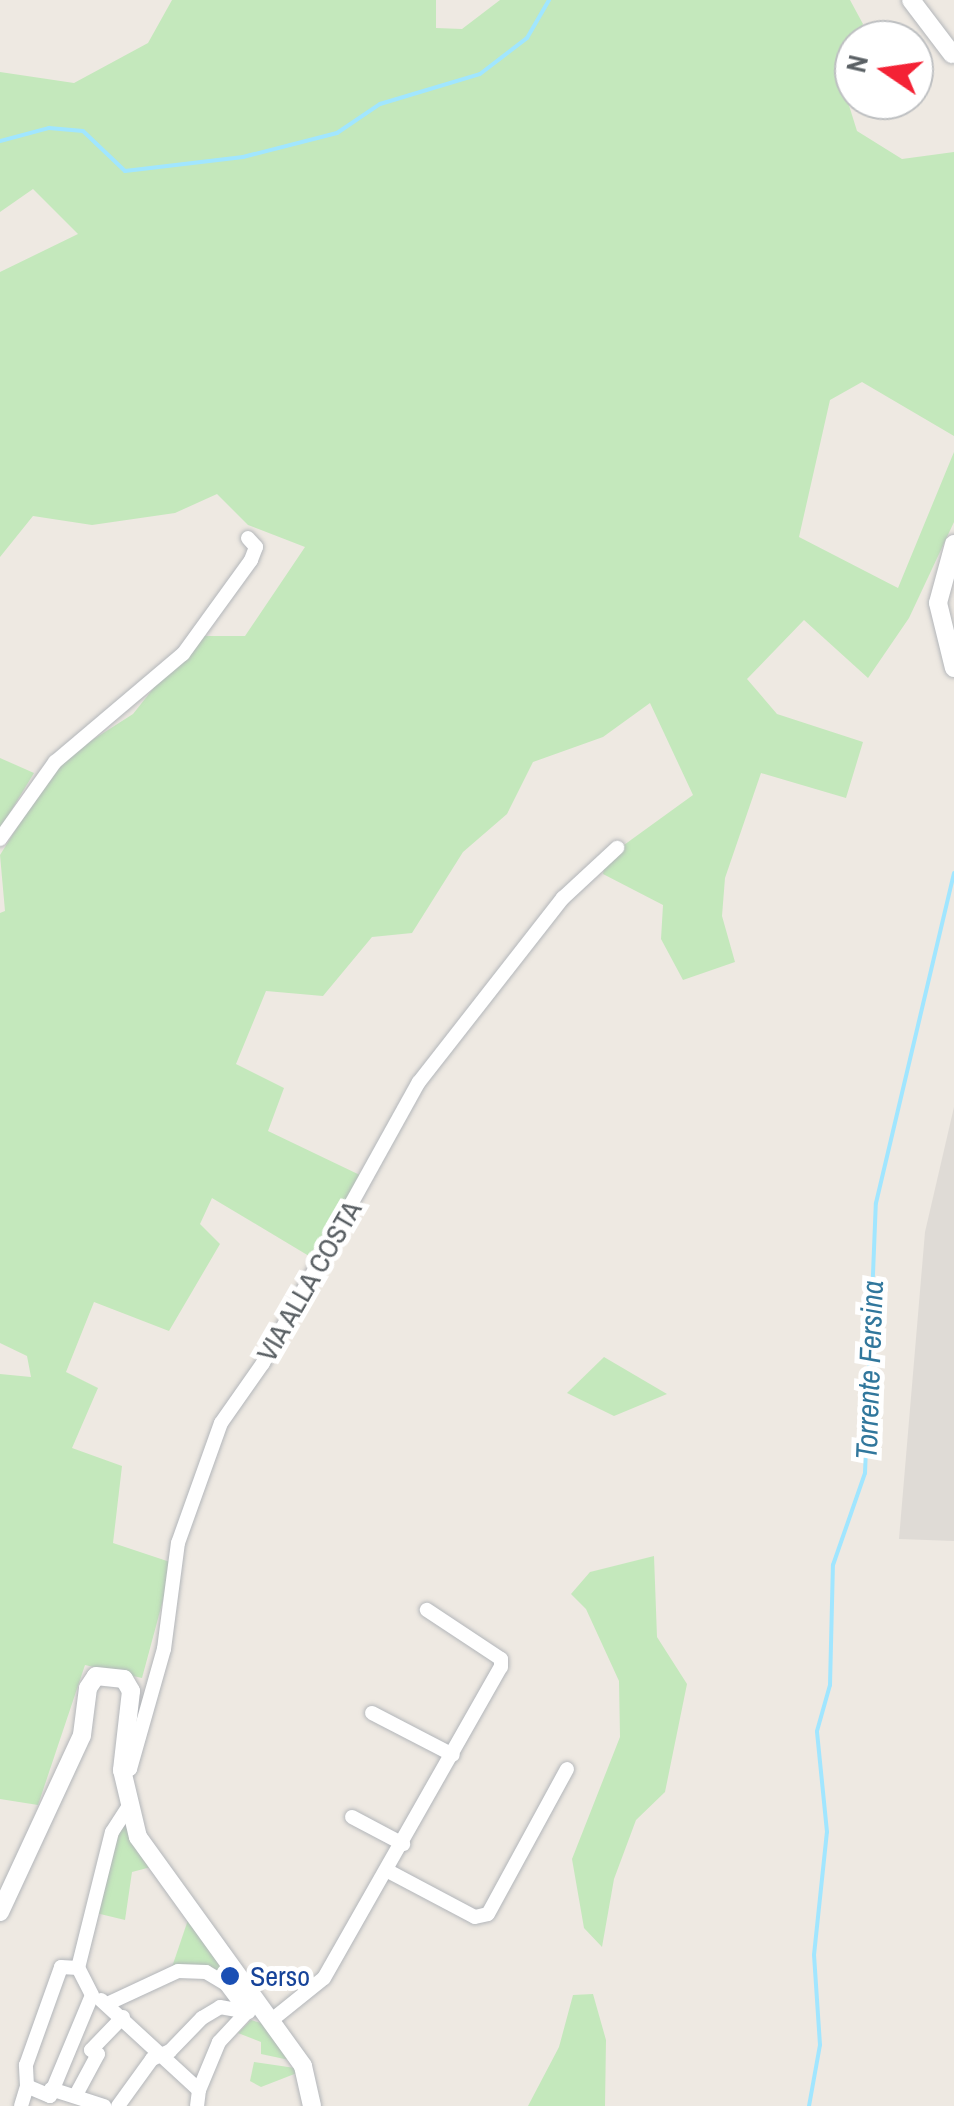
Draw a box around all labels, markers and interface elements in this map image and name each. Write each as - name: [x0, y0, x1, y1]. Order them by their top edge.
- north arrow: [834, 20, 934, 120]
- text: N: [836, 51, 877, 76]
- street label: VIA ALLA COSTA: [249, 1193, 369, 1369]
- water label: Torrente Fersina: [848, 1280, 890, 1460]
- place label: Serso: [250, 1959, 310, 1993]
- marker: Serso: [219, 1965, 241, 1987]

